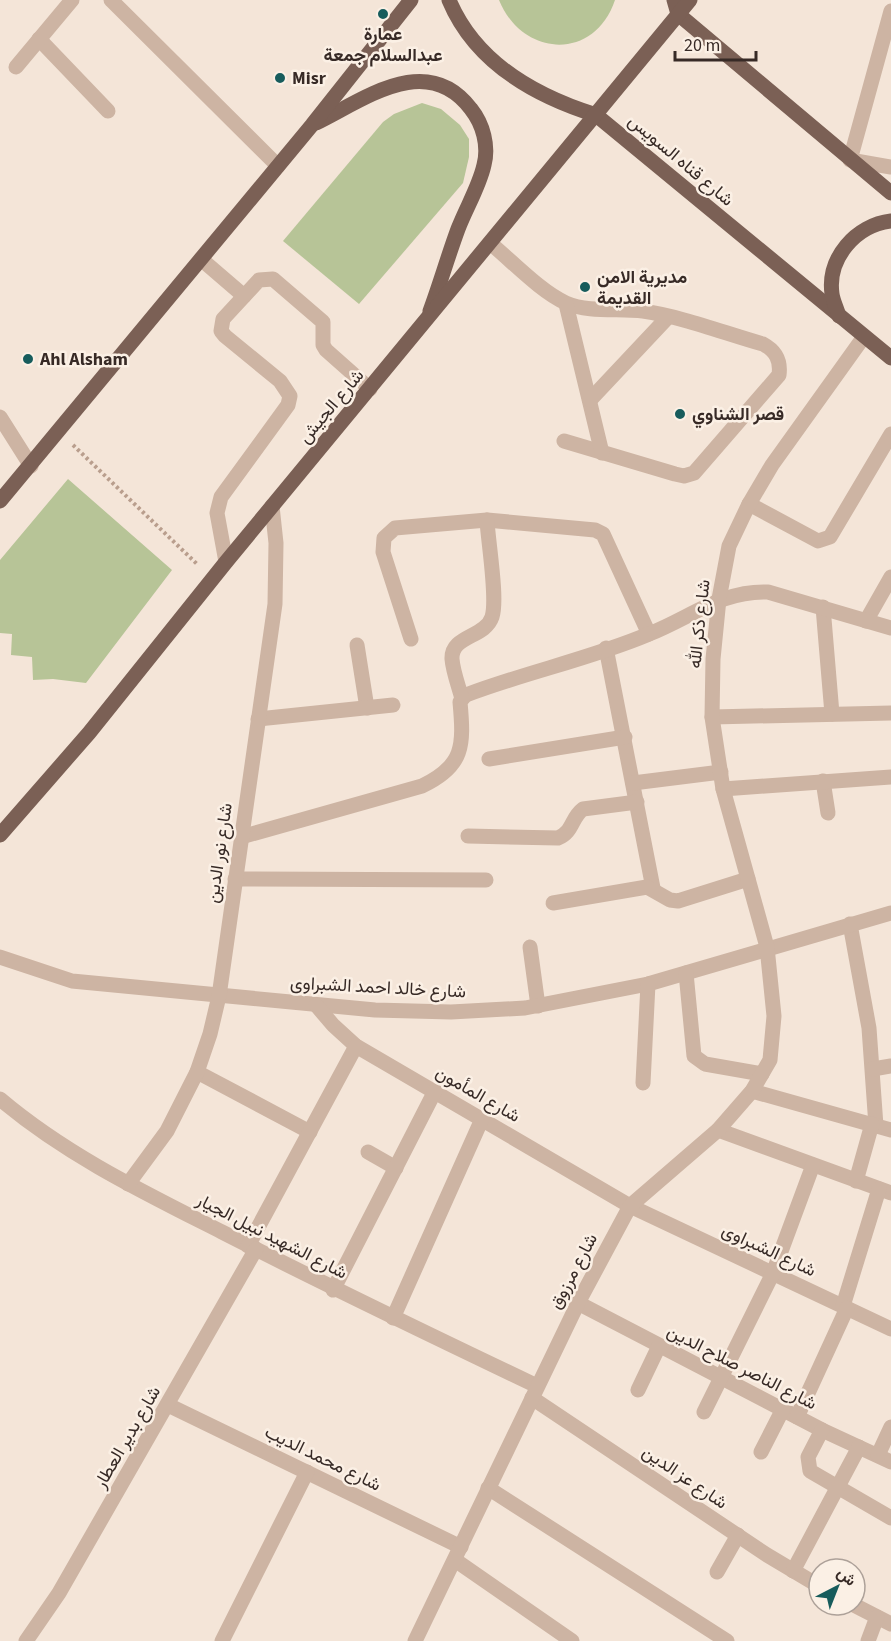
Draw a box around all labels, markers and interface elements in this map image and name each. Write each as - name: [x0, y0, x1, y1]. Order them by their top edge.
- marker: عمارة عبدالسلام جمعة: [376, 7, 390, 21]
- place label: عمارة عبدالسلام جمعة: [324, 22, 442, 68]
- scale bar: [675, 24, 756, 62]
- text: 20 m: [684, 33, 720, 58]
- place label: Misr: [292, 66, 327, 91]
- marker: Misr: [273, 71, 287, 85]
- street label: شارع قناه السويس: [622, 109, 739, 212]
- place label: مديرية الامن القديمة: [597, 265, 687, 311]
- marker: مديرية الامن القديمة: [578, 280, 592, 294]
- place label: Ahl Alsham: [39, 347, 128, 372]
- marker: Ahl Alsham: [21, 352, 35, 366]
- street label: شارع الجيش: [293, 364, 370, 449]
- place label: قصر الشناوي: [692, 402, 784, 429]
- marker: قصر الشناوي: [673, 407, 687, 421]
- street label: شارع ذكر الله: [682, 578, 717, 670]
- street label: شارع نور الدين: [200, 801, 239, 905]
- street label: شارع خالد احمد الشبراوى: [289, 970, 467, 1005]
- street label: شارع المأمون: [431, 1060, 525, 1129]
- street label: شارع الشهيد نبيل الجيار: [191, 1187, 352, 1285]
- street label: شارع الشبراوى: [718, 1218, 820, 1283]
- street label: شارع مرزوق: [543, 1229, 604, 1314]
- street label: شارع الناصر صلاح الدين: [662, 1319, 821, 1416]
- street label: شارع بدير العطار: [88, 1382, 167, 1494]
- street label: شارع محمد الديب: [260, 1420, 385, 1497]
- street label: شارع عز الدين: [637, 1440, 732, 1515]
- north arrow: [807, 1557, 867, 1617]
- text: ش: [832, 1562, 861, 1591]

